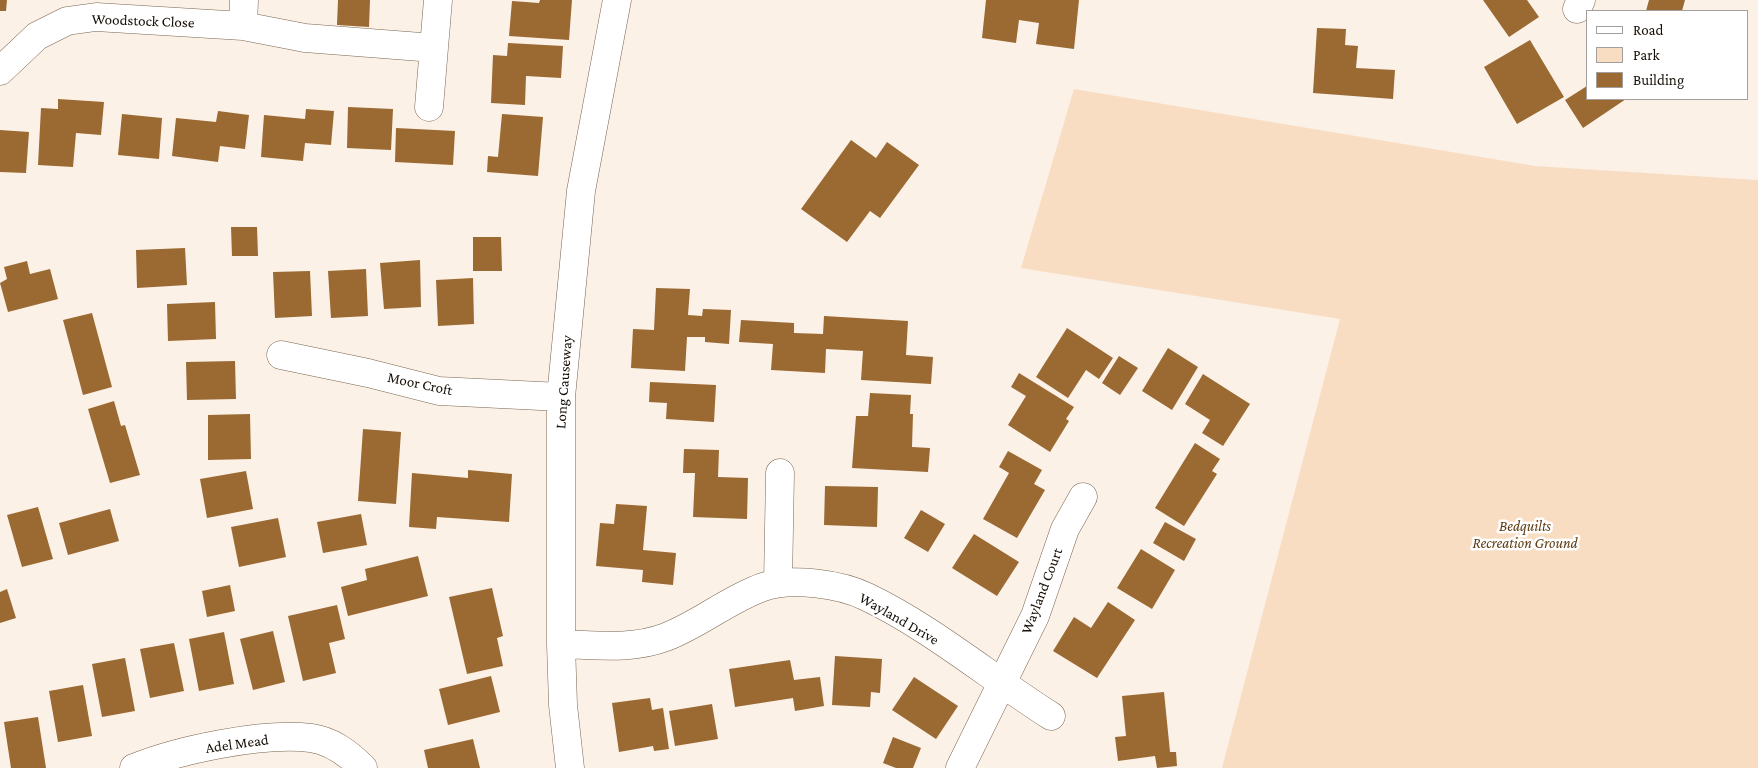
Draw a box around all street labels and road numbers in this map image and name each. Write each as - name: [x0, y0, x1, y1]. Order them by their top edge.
- street label: Woodstock Close: [91, 10, 195, 32]
- street label: Long Causeway: [552, 335, 576, 429]
- street label: Moor Croft: [386, 368, 454, 400]
- street label: Wayland Court: [1017, 545, 1067, 637]
- street label: Wayland Drive: [856, 589, 942, 649]
- street label: Adel Mead: [204, 731, 270, 757]

